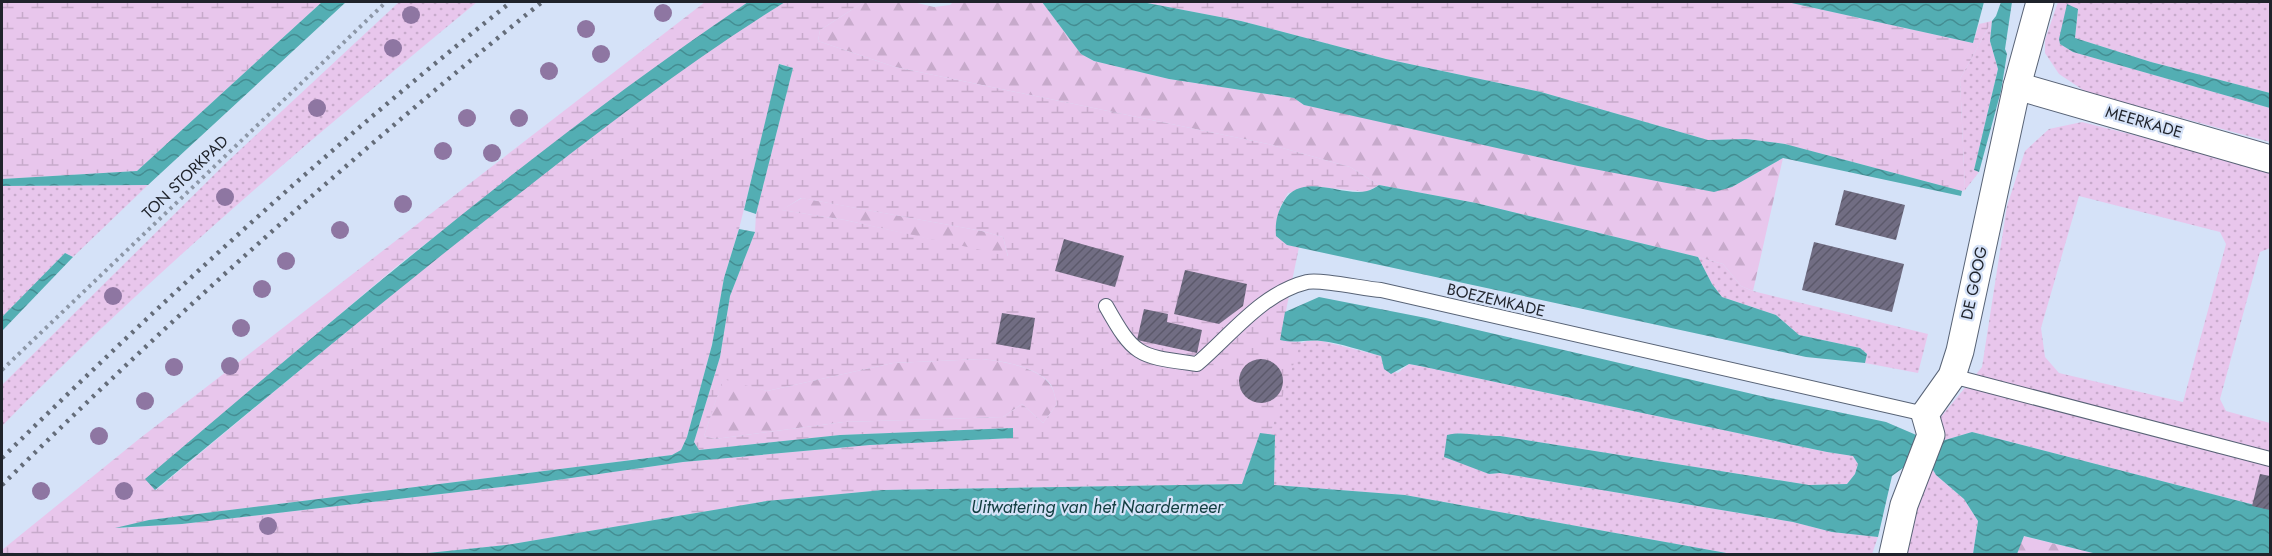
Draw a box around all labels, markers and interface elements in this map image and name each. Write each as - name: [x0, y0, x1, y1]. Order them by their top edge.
- street label: MEERKADE: [2103, 100, 2185, 144]
- street label: TON STORKPAD: [137, 130, 233, 224]
- street label: DE GOOG: [1955, 244, 1993, 322]
- street label: BOEZEMKADE: [1445, 278, 1547, 322]
- water label: Uitwatering van het Naardermeer: [971, 494, 1224, 520]

